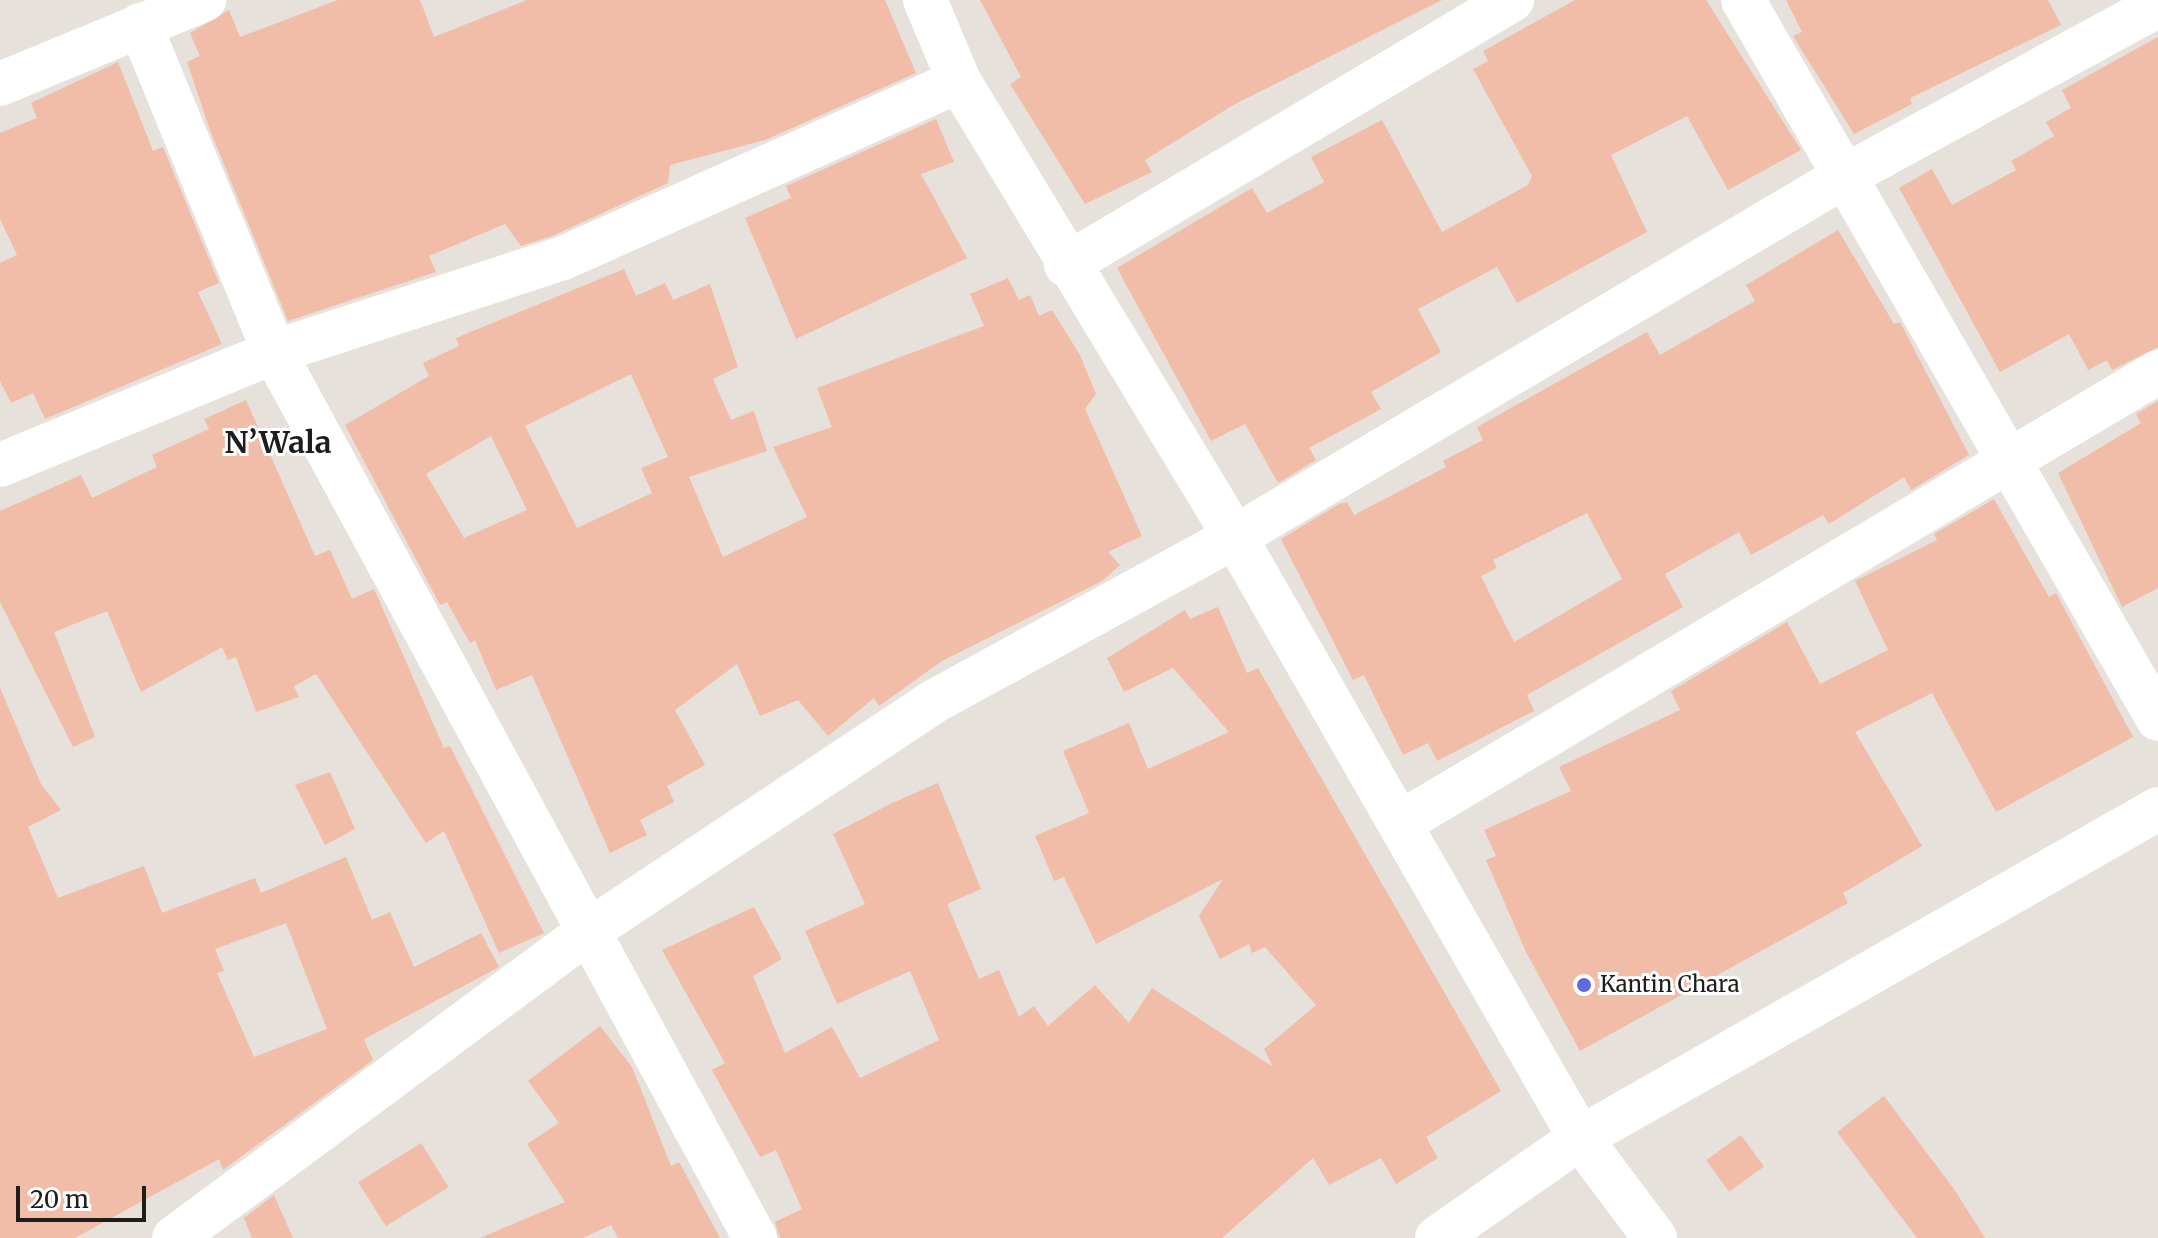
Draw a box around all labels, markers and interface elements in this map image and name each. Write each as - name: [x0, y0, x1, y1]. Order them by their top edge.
- district label: N’Wala: [224, 424, 332, 460]
- place label: Kantin Chara: [1600, 972, 1740, 998]
- marker: Kantin Chara: [1575, 976, 1593, 994]
- scale bar: [20, 1170, 150, 1220]
- text: 20 m: [30, 1184, 89, 1215]

